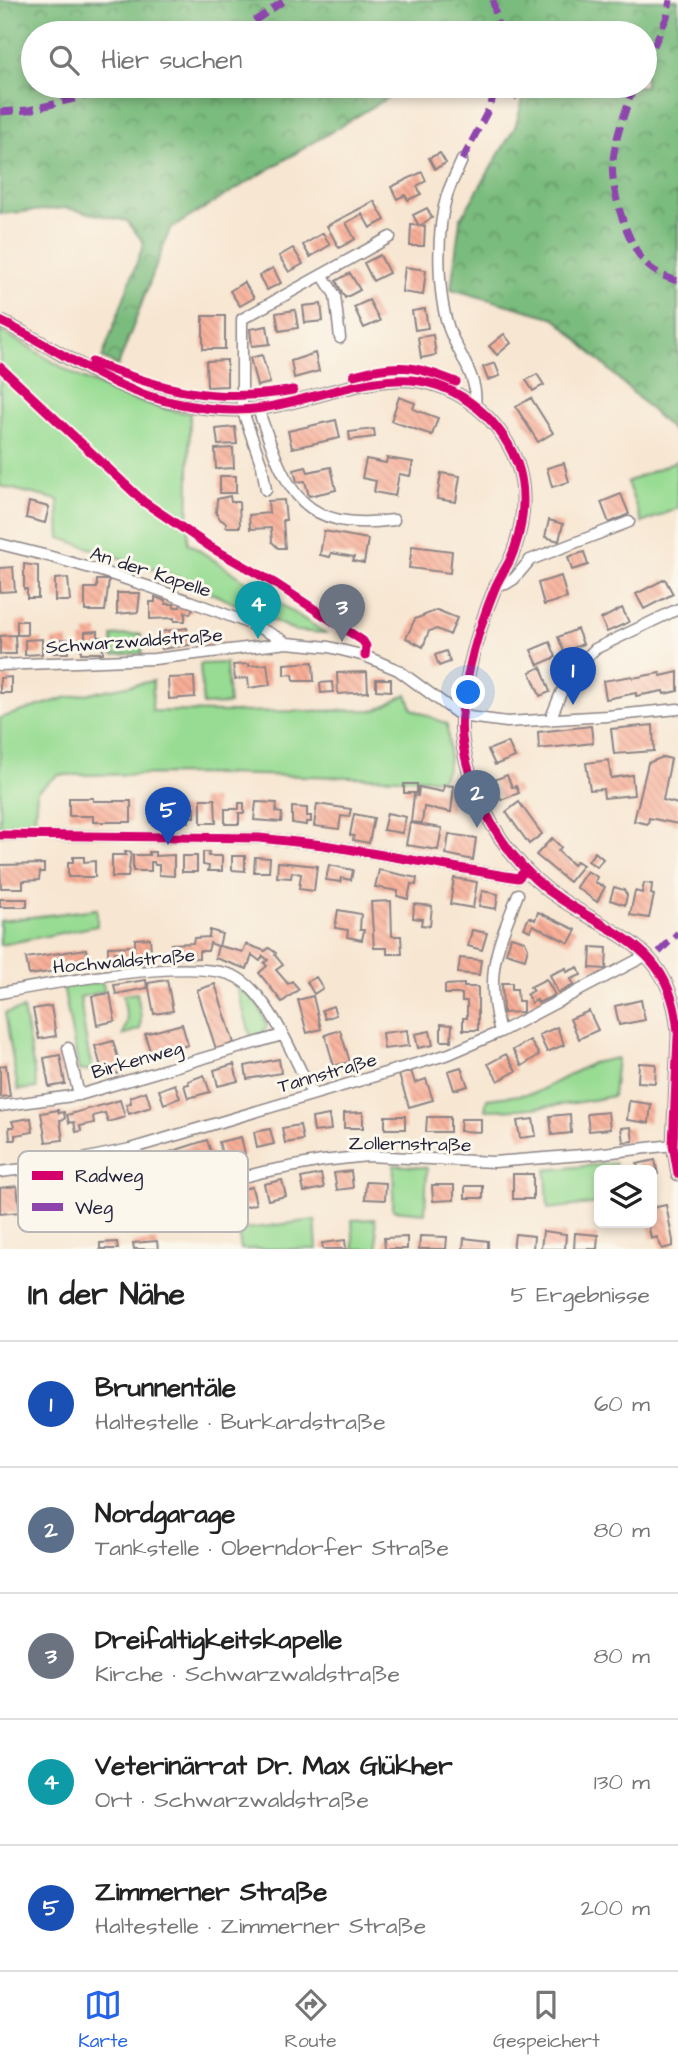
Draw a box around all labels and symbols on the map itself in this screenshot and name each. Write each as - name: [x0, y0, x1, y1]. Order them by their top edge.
- street label: An der Kapelle: [87, 540, 214, 605]
- pin: 4: [235, 581, 281, 639]
- pin: 3: [319, 584, 365, 642]
- street label: Schwarzwaldstraße: [45, 622, 224, 661]
- pin: 1: [550, 647, 596, 705]
- your location: [451, 675, 485, 709]
- pin: 2: [454, 770, 500, 828]
- pin: 5: [145, 787, 191, 845]
- street label: Hochwaldstraße: [52, 942, 196, 981]
- street label: Birkenweg: [89, 1034, 187, 1087]
- street label: Tannstraße: [275, 1046, 380, 1100]
- street label: Zollernstraße: [348, 1130, 472, 1159]
- legend: [18, 1151, 248, 1232]
- text: Radweg: [75, 1163, 144, 1191]
- text: Weg: [75, 1195, 113, 1223]

